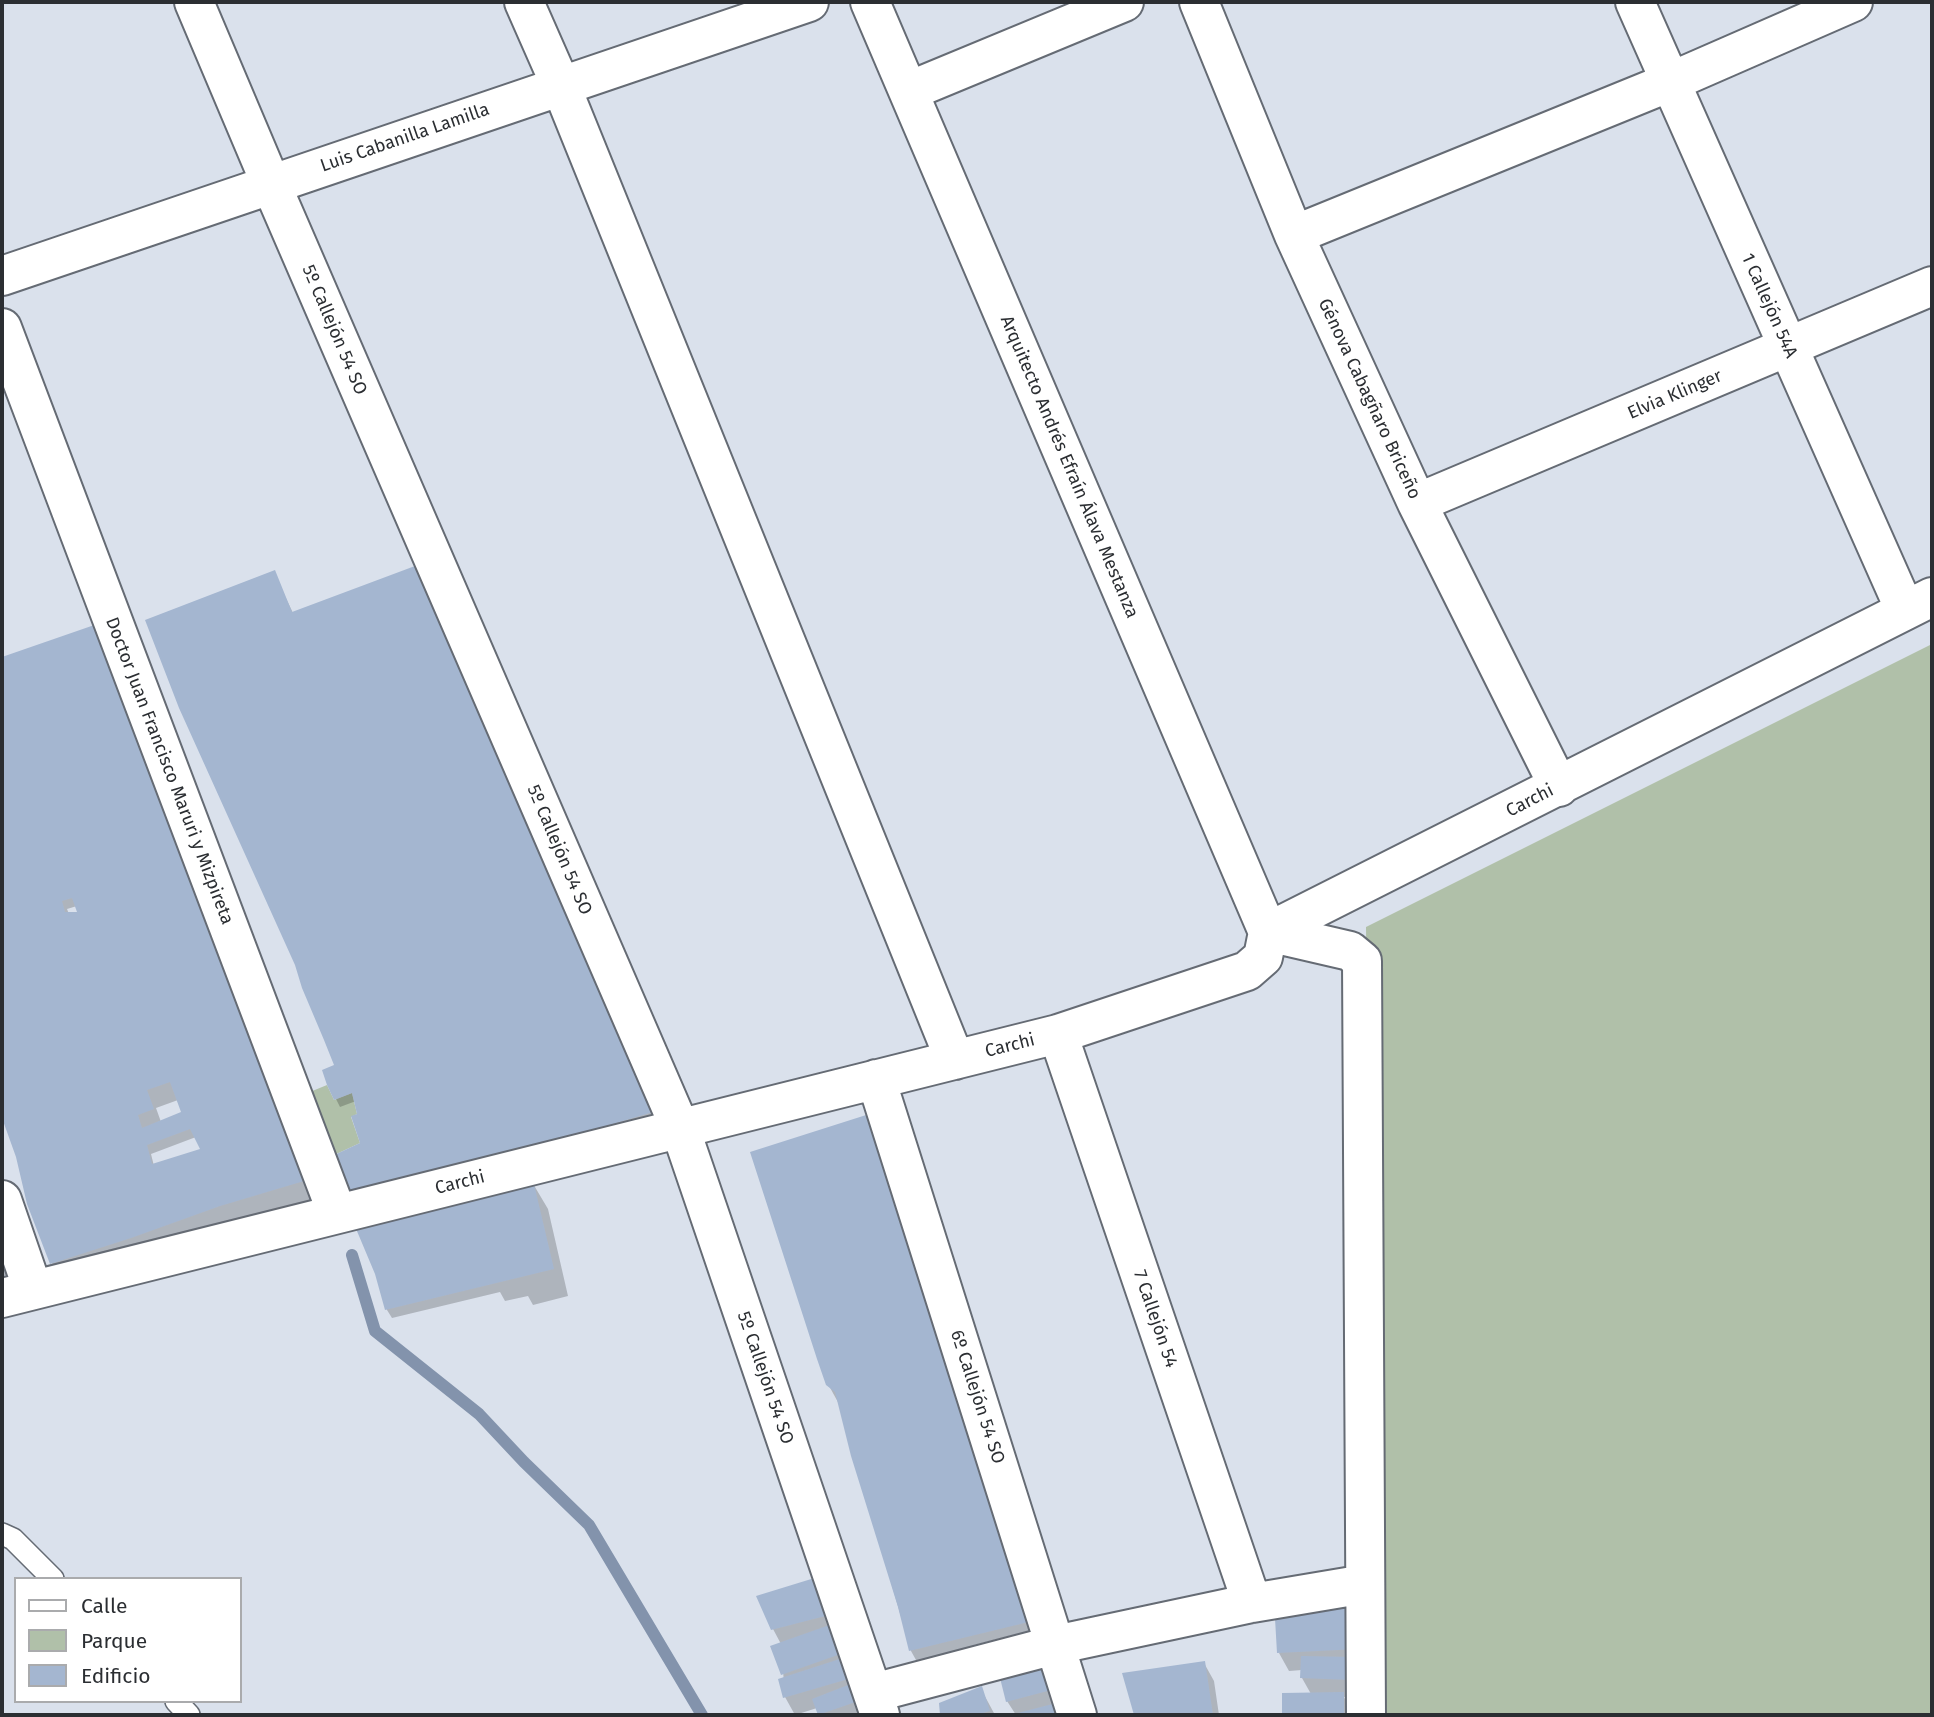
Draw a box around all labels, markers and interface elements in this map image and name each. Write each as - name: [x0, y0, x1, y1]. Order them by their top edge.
- street label: Luis Cabanilla Lamilla: [318, 99, 492, 177]
- street label: 1 Callejón 54A: [1736, 250, 1802, 362]
- street label: 5º Callejón 54 SO: [297, 262, 371, 398]
- street label: Génova Cabagñaro Briceño: [1313, 295, 1425, 503]
- street label: Arquitecto Andrés Efraín Álava Mestanza: [995, 313, 1143, 621]
- street label: Elvia Klinger: [1625, 365, 1725, 425]
- street label: Doctor Juan Francisco Maruri y Mizpireta: [100, 614, 238, 928]
- street label: Carchi: [1503, 780, 1557, 822]
- street label: 5º Callejón 54 SO: [522, 782, 596, 918]
- street label: Carchi: [983, 1029, 1037, 1063]
- street label: Carchi: [433, 1166, 487, 1200]
- street label: 7 Callejón 54: [1128, 1267, 1182, 1371]
- street label: 5º Callejón 54 SO: [732, 1309, 798, 1447]
- street label: 6º Callejón 54 SO: [945, 1327, 1009, 1467]
- legend: [14, 1577, 242, 1703]
- text: Calle: [81, 1593, 127, 1619]
- text: Parque: [81, 1628, 147, 1654]
- text: Edificio: [81, 1663, 151, 1689]

